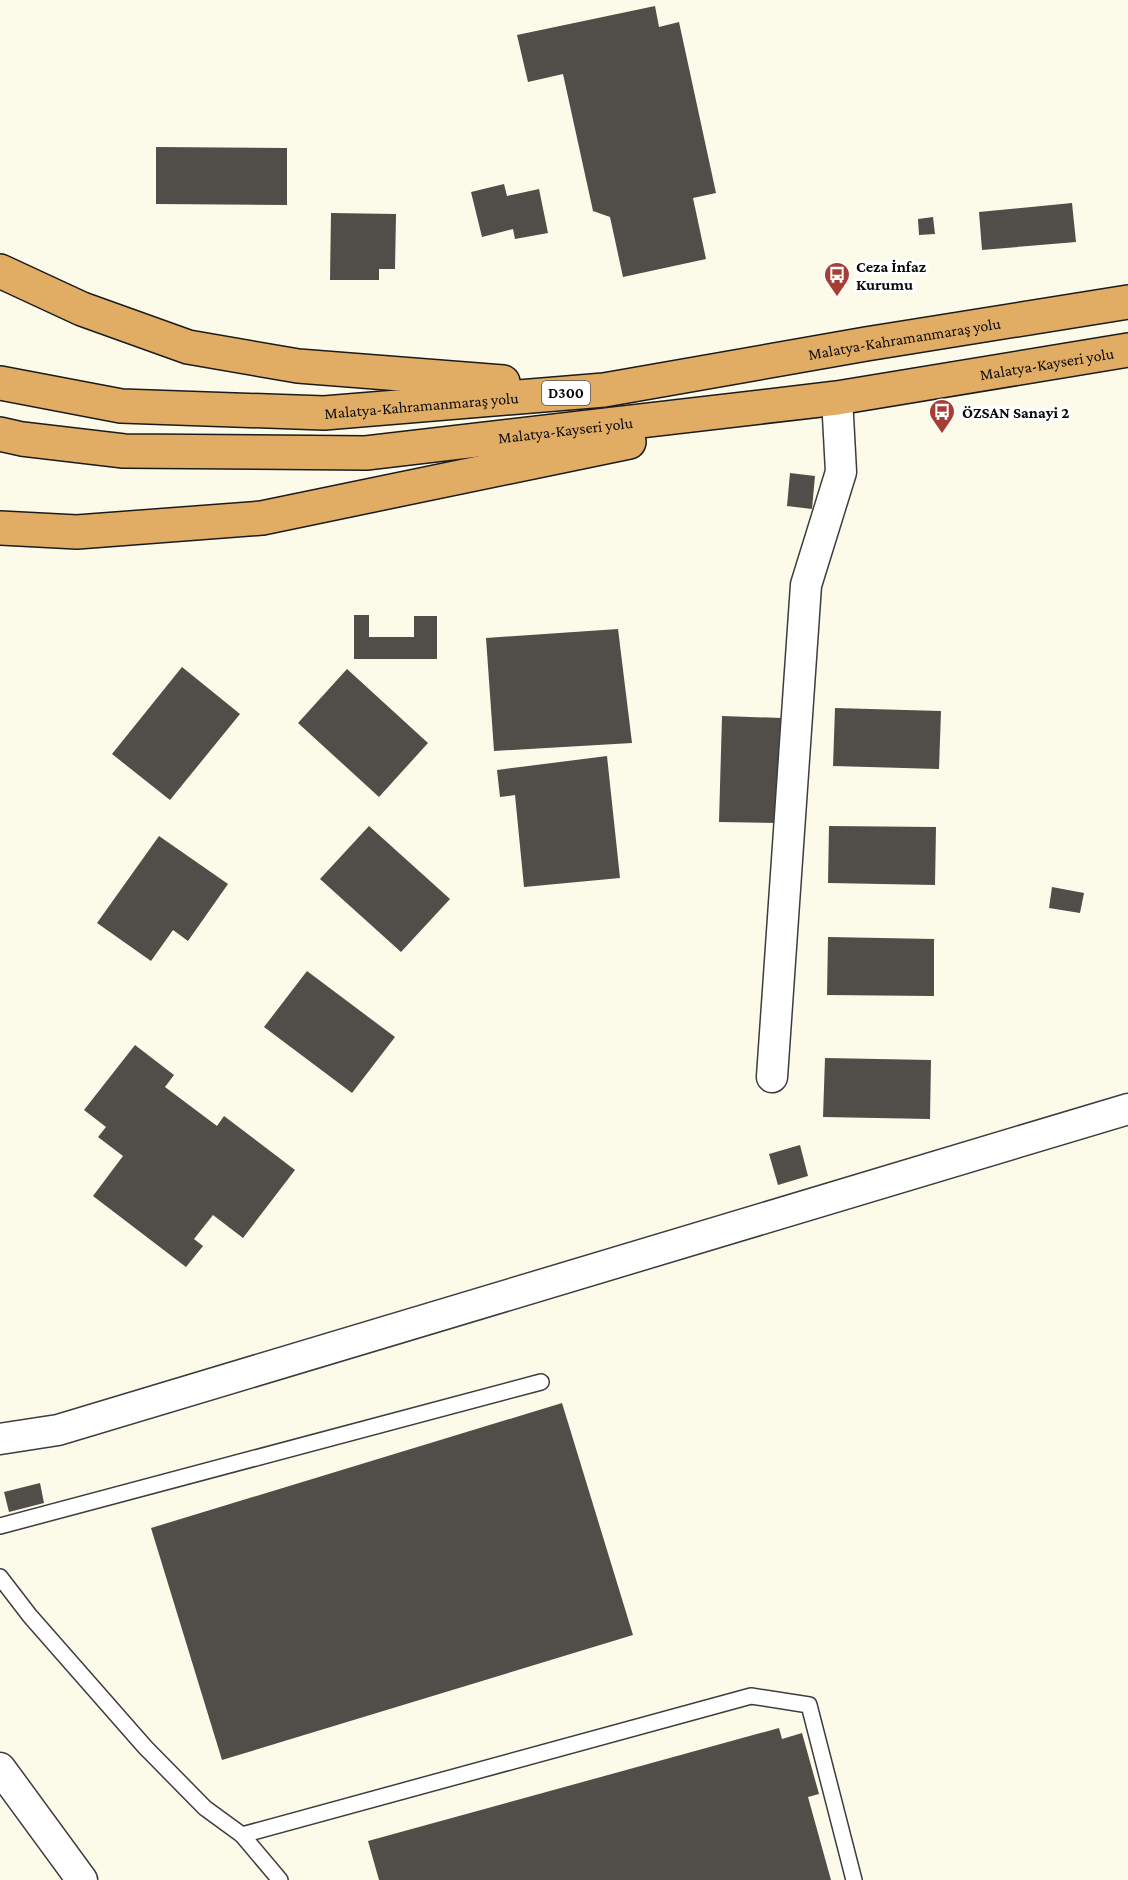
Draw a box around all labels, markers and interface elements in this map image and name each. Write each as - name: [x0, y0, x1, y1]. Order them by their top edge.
- place label: Ceza İnfaz Kurumu: [856, 258, 927, 293]
- bus stop icon: Ceza İnfaz Kurumu: [822, 260, 852, 298]
- street label: Malatya-Kahramanmaraş yolu: [807, 314, 1002, 363]
- street label: Malatya-Kayseri yolu: [978, 344, 1116, 383]
- road number: D300: [542, 381, 590, 405]
- street label: Malatya-Kahramanmaraş yolu: [324, 389, 520, 422]
- bus stop icon: ÖZSAN Sanayi 2: [927, 397, 957, 435]
- place label: ÖZSAN Sanayi 2: [962, 404, 1069, 421]
- street label: Malatya-Kayseri yolu: [497, 414, 634, 447]

